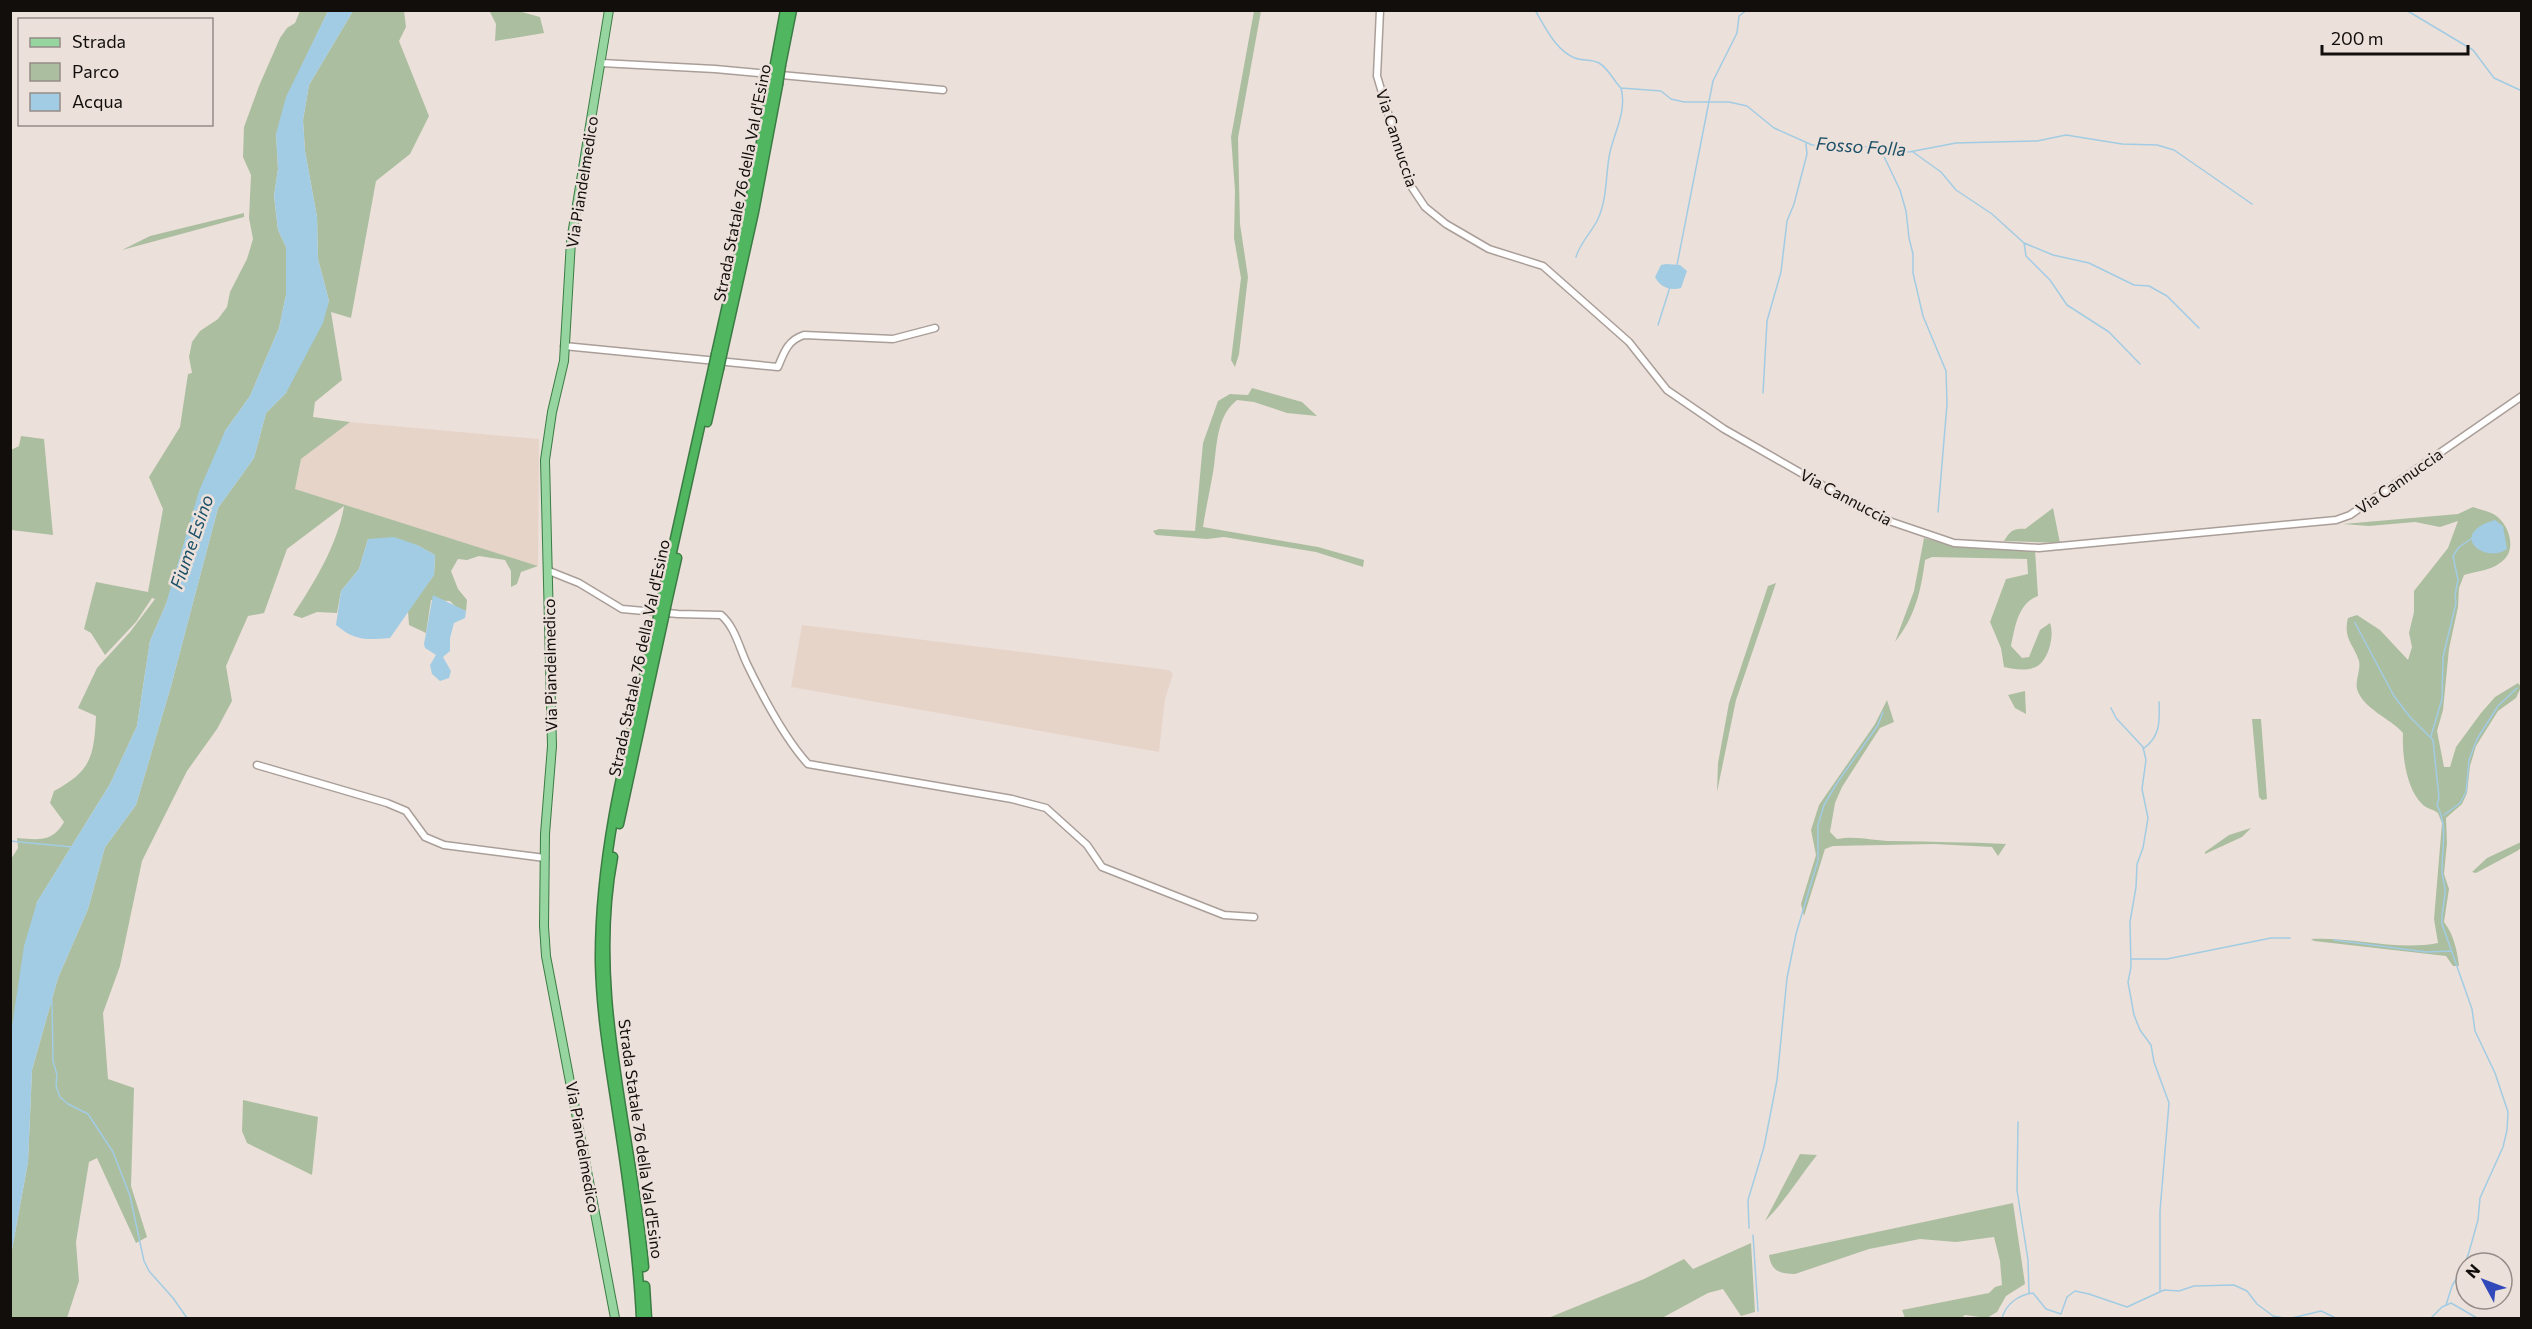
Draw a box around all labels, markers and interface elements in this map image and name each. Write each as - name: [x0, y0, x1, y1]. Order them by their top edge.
- legend: [18, 18, 213, 126]
- scale bar: [2322, 18, 2468, 56]
- text: 200 m: [2331, 27, 2384, 49]
- text: Strada: [72, 30, 126, 52]
- text: Parco: [72, 60, 119, 82]
- street label: Strada Statale 76 della Val d'Esino: [709, 62, 774, 303]
- street label: Via Cannuccia: [1373, 87, 1422, 189]
- text: Acqua: [72, 90, 123, 112]
- street label: Via Piandelmedico: [562, 115, 601, 249]
- water label: Fosso Folla: [1815, 132, 1907, 160]
- street label: Via Cannuccia: [2352, 444, 2446, 517]
- street label: Via Cannuccia: [1797, 464, 1895, 529]
- water label: Fiume Esino: [165, 492, 217, 592]
- street label: Strada Statale 76 della Val d'Esino: [604, 538, 673, 778]
- street label: Via Piandelmedico: [539, 598, 560, 732]
- street label: Strada Statale 76 della Val d'Esino: [615, 1018, 668, 1260]
- street label: Via Piandelmedico: [563, 1080, 604, 1214]
- north arrow: [2454, 1251, 2514, 1311]
- text: N: [2461, 1260, 2483, 1282]

